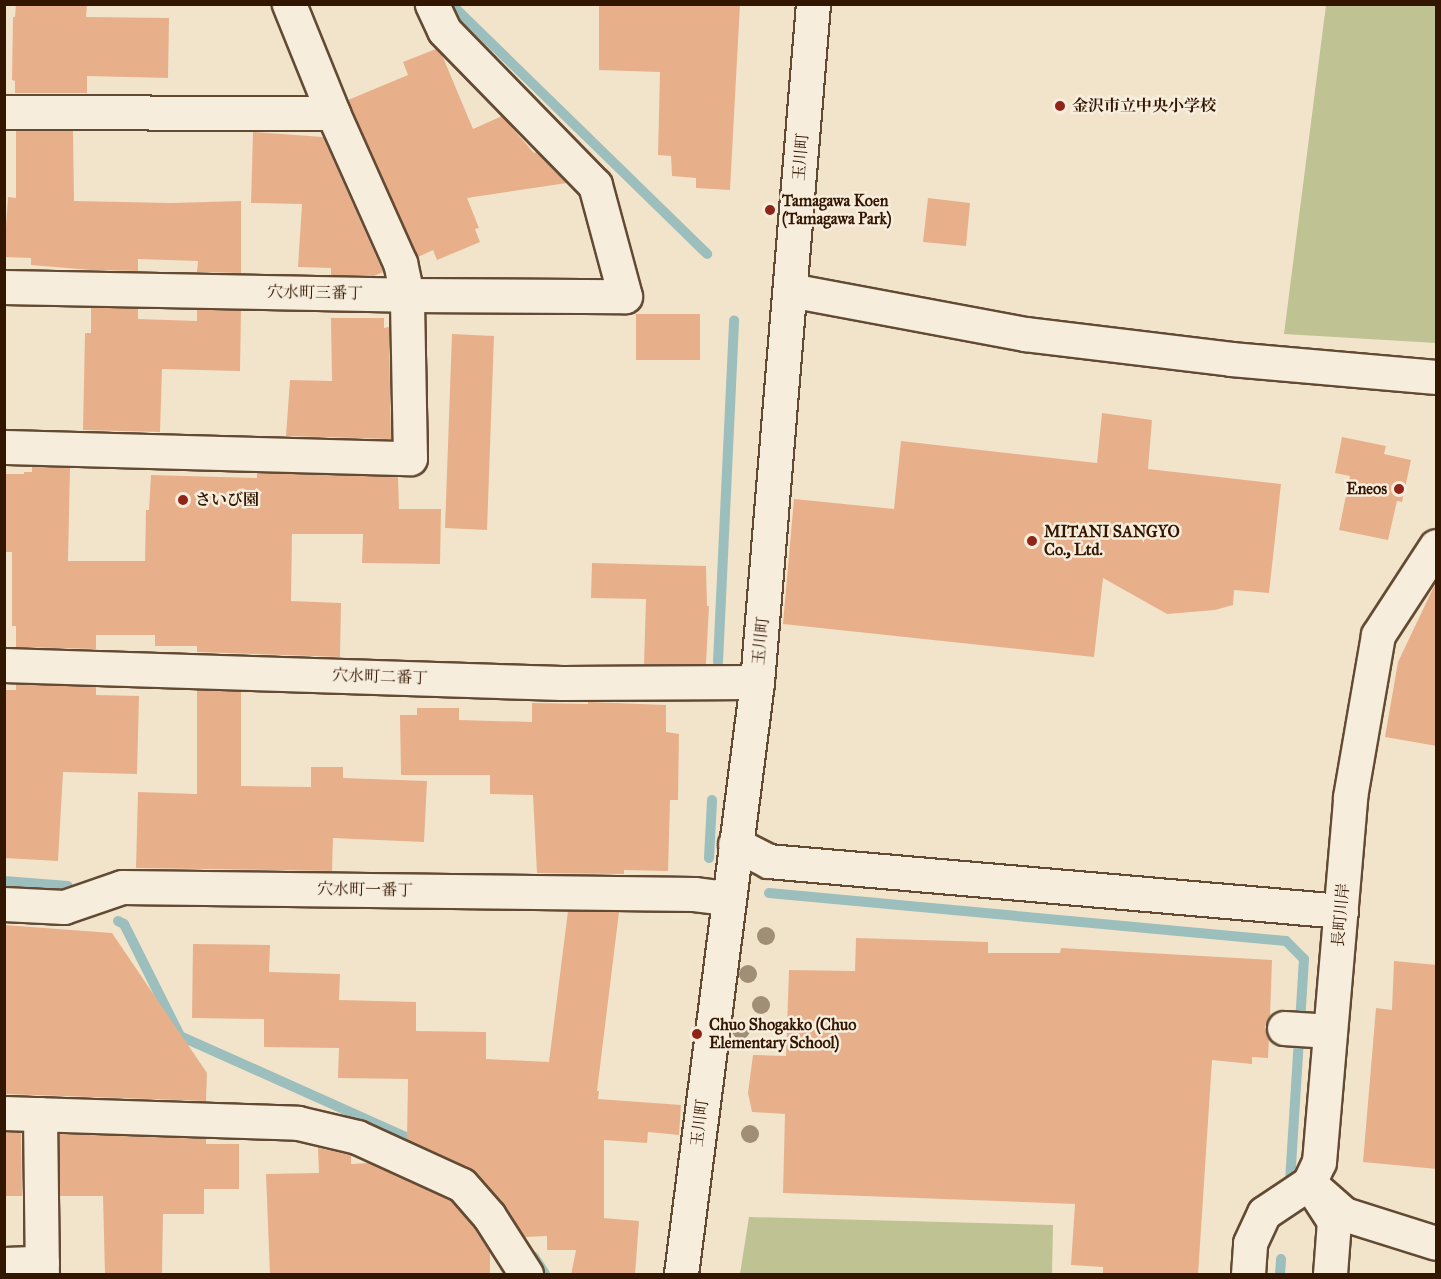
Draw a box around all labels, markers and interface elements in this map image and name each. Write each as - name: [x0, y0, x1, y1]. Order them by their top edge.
- place label: 金沢市立中央小学校: [1072, 96, 1216, 116]
- marker: 金沢市立中央小学校: [1053, 99, 1067, 113]
- street label: 玉川町: [789, 132, 813, 182]
- place label: Tamagawa Koen (Tamagawa Park): [782, 191, 892, 229]
- marker: Tamagawa Koen (Tamagawa Park): [763, 203, 777, 217]
- street label: 穴水町三番丁: [267, 283, 363, 303]
- place label: Eneos: [1346, 479, 1387, 499]
- marker: Eneos: [1392, 482, 1406, 496]
- place label: さいび園: [195, 490, 259, 510]
- marker: さいび園: [176, 493, 190, 507]
- place label: MITANI SANGYO Co., Ltd.: [1044, 522, 1180, 560]
- marker: MITANI SANGYO Co., Ltd.: [1025, 534, 1039, 548]
- street label: 玉川町: [749, 616, 773, 666]
- street label: 穴水町二番丁: [332, 666, 428, 688]
- street label: 穴水町一番丁: [317, 880, 413, 900]
- street label: 長町川岸: [1329, 882, 1353, 948]
- place label: Chuo Shogakko (Chuo Elementary School): [709, 1015, 856, 1053]
- marker: Chuo Shogakko (Chuo Elementary School): [690, 1027, 704, 1041]
- street label: 玉川町: [688, 1098, 712, 1148]

